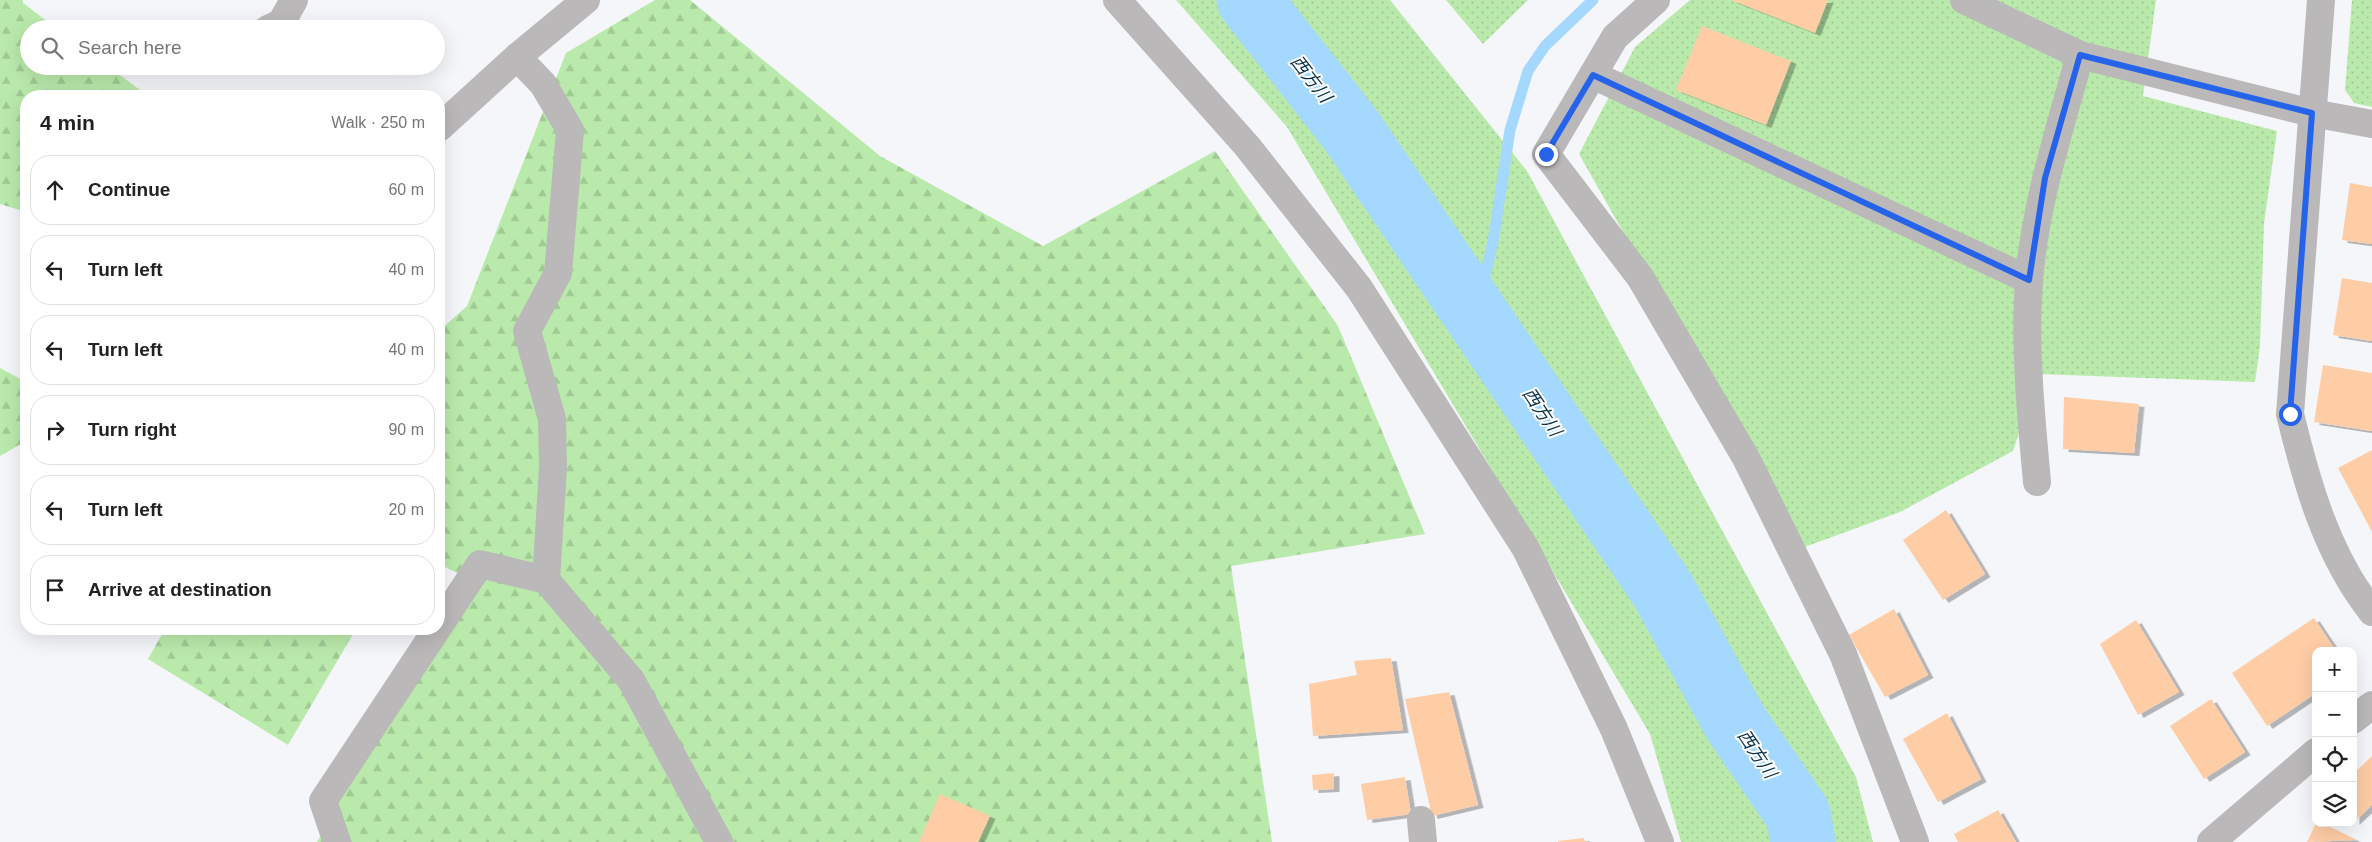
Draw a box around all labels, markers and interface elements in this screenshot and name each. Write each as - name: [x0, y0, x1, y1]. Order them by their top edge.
- search box: [20, 20, 445, 75]
- icon: search: [38, 34, 66, 62]
- text: Search here: [78, 37, 182, 58]
- water label: 西方川: [1286, 52, 1337, 108]
- text: 4 min: [40, 111, 95, 134]
- text: Walk · 250 m: [331, 114, 425, 131]
- route end: [1535, 143, 1558, 166]
- icon: ahead: [41, 176, 69, 204]
- text: Continue: [88, 179, 170, 200]
- text: 60 m: [388, 181, 424, 198]
- icon: left: [41, 256, 69, 284]
- text: Turn left: [88, 259, 163, 280]
- text: 40 m: [388, 261, 424, 278]
- icon: left: [41, 336, 69, 364]
- text: Turn left: [88, 339, 163, 360]
- text: 40 m: [388, 341, 424, 358]
- water label: 西方川: [1519, 384, 1567, 442]
- route start: [2279, 403, 2302, 426]
- icon: right: [41, 416, 69, 444]
- text: Turn right: [88, 419, 176, 440]
- text: 90 m: [388, 421, 424, 438]
- icon: left: [41, 496, 69, 524]
- text: Turn left: [88, 499, 163, 520]
- text: 20 m: [388, 501, 424, 518]
- icon: arrive: [41, 576, 69, 604]
- text: Arrive at destination: [88, 579, 272, 600]
- map controls: [2312, 647, 2357, 827]
- button: +: [2312, 647, 2357, 692]
- button: −: [2312, 692, 2357, 737]
- water label: 西方川: [1734, 726, 1782, 784]
- button: locate: [2312, 737, 2357, 782]
- button: layers: [2312, 782, 2357, 827]

